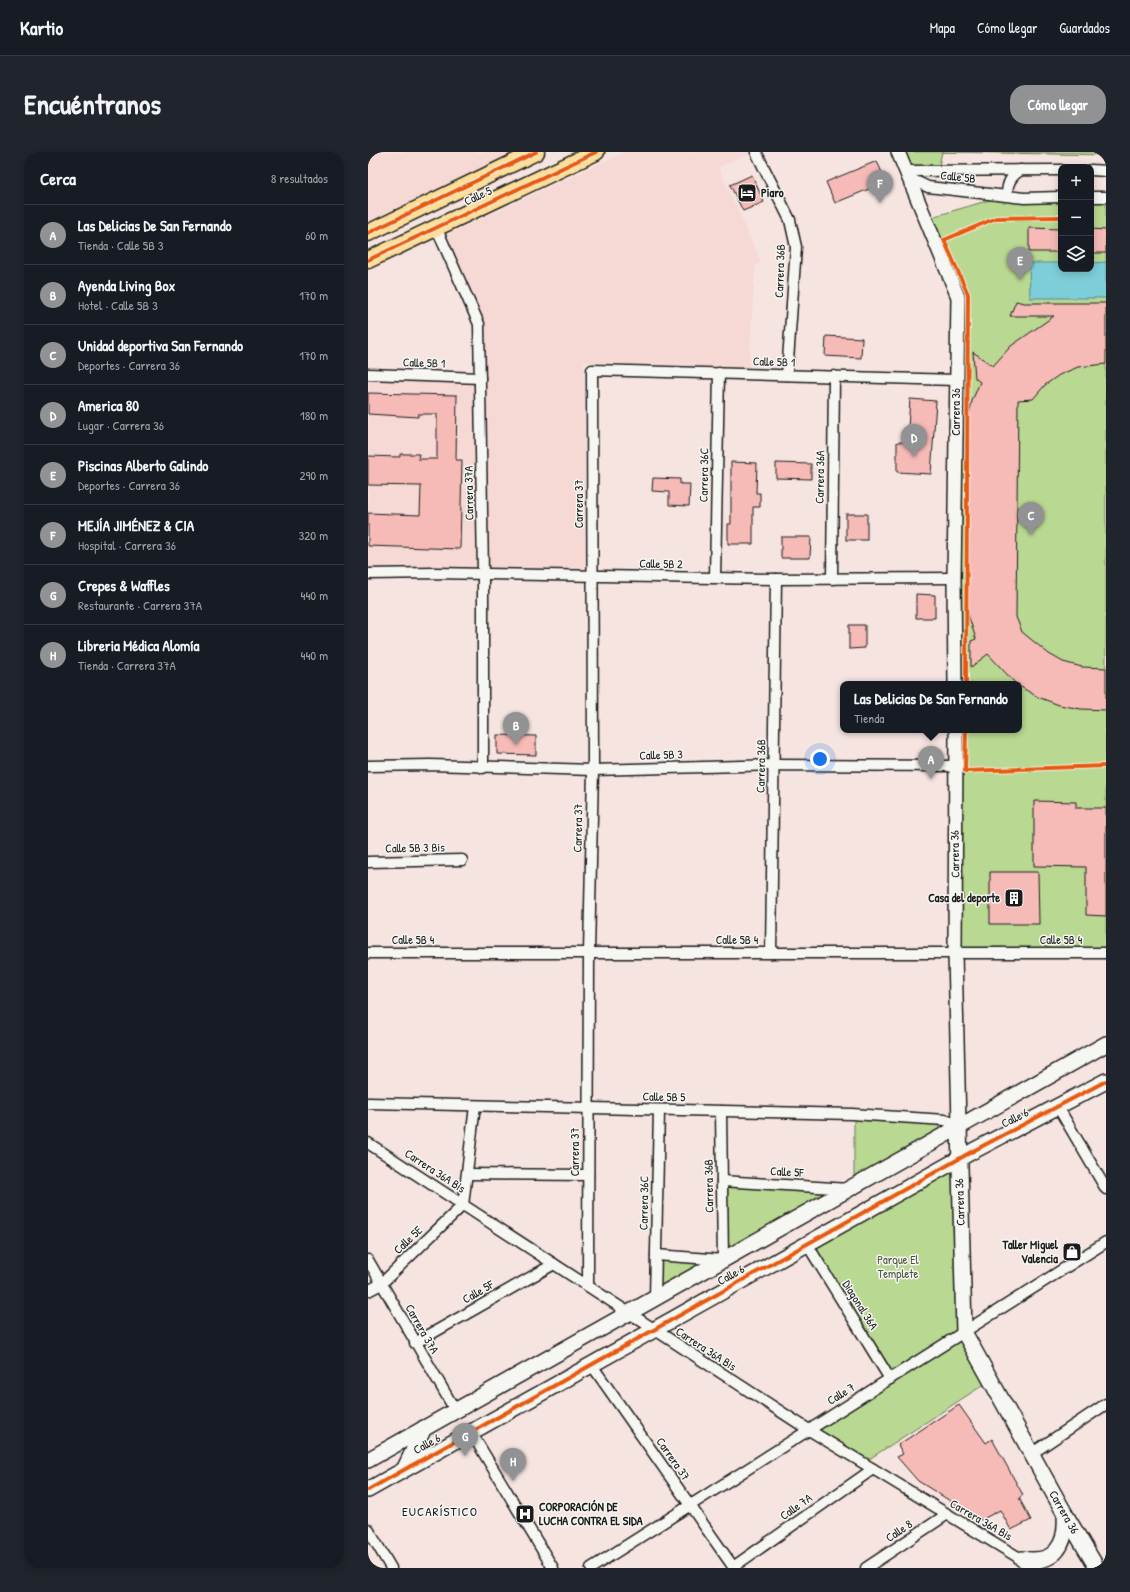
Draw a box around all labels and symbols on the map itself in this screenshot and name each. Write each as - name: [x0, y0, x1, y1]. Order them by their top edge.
- street label: Calle 5B: [940, 166, 976, 187]
- pin: F: [867, 170, 893, 203]
- street label: Calle 5: [461, 182, 495, 209]
- hotel icon: Piaro: [736, 182, 758, 204]
- place label: Piaro: [761, 184, 784, 201]
- street label: Carrera 36B: [770, 244, 789, 298]
- pin: E: [1007, 247, 1033, 280]
- street label: Calle 5B 1: [753, 352, 795, 371]
- street label: Calle 5B 1: [403, 353, 445, 372]
- street label: Carrera 36: [947, 388, 964, 436]
- pin: D: [901, 424, 927, 457]
- street label: Carrera 36C: [695, 447, 712, 502]
- street label: Carrera 36A: [811, 450, 828, 504]
- street label: Carrera 37A: [460, 465, 477, 520]
- street label: Carrera 37: [570, 480, 587, 528]
- pin: C: [1018, 502, 1044, 535]
- street label: Calle 5B 2: [639, 555, 683, 572]
- pin: B: [503, 712, 529, 745]
- street label: Carrera 36B: [752, 739, 769, 793]
- street label: Calle 5B 3: [639, 745, 683, 764]
- pin: A: [918, 746, 944, 779]
- your location: [810, 749, 830, 769]
- street label: Carrera 37: [569, 803, 586, 852]
- street label: Carrera 36: [946, 830, 963, 878]
- street label: Calle 5B 3 Bis: [385, 838, 445, 857]
- building icon: Casa del deporte: [1003, 887, 1025, 909]
- place label: Casa del deporte: [928, 889, 1000, 907]
- street label: Calle 5B 4: [392, 931, 435, 948]
- street label: Calle 5B 4: [716, 931, 759, 948]
- street label: Calle 5B 4: [1040, 931, 1083, 948]
- street label: Calle 5B 5: [642, 1088, 686, 1105]
- street label: Calle 6: [998, 1103, 1032, 1132]
- street label: Carrera 37: [566, 1128, 583, 1176]
- street label: Carrera 36A Bis: [401, 1145, 469, 1197]
- street label: Carrera 36B: [700, 1159, 717, 1213]
- street label: Calle 5F: [770, 1162, 805, 1181]
- street label: Carrera 36C: [635, 1175, 652, 1230]
- street label: Carrera 36: [950, 1178, 969, 1226]
- street label: Calle 5E: [389, 1221, 426, 1258]
- place label: Taller Miguel Valencia: [1001, 1236, 1059, 1267]
- shop icon: Taller Miguel Valencia: [1061, 1241, 1083, 1263]
- park label: Parque El Templete: [877, 1251, 920, 1282]
- street label: Calle 6: [714, 1260, 748, 1289]
- street label: Calle 5F: [459, 1276, 497, 1307]
- street label: Diagonal 36A: [839, 1277, 882, 1333]
- street label: Carrera 37A: [401, 1301, 444, 1357]
- street label: Carrera 36A Bis: [672, 1323, 740, 1375]
- street label: Calle 7: [824, 1378, 858, 1409]
- pin: G: [452, 1423, 478, 1456]
- street label: Calle 6: [410, 1429, 444, 1458]
- street label: Carrera 37: [652, 1434, 694, 1484]
- pin: H: [500, 1448, 526, 1481]
- street label: Carrera 36: [1045, 1487, 1084, 1537]
- street label: Calle 7A: [776, 1489, 815, 1524]
- street label: Carrera 36A Bis: [947, 1495, 1016, 1545]
- place label: CORPORACIÓN DE LUCHA CONTRA EL SIDA: [539, 1498, 643, 1529]
- district label: EUCARÍSTICO: [402, 1502, 478, 1520]
- hospital icon: CORPORACIÓN DE LUCHA CONTRA EL SIDA: [514, 1503, 536, 1525]
- street label: Calle 8: [882, 1515, 916, 1546]

